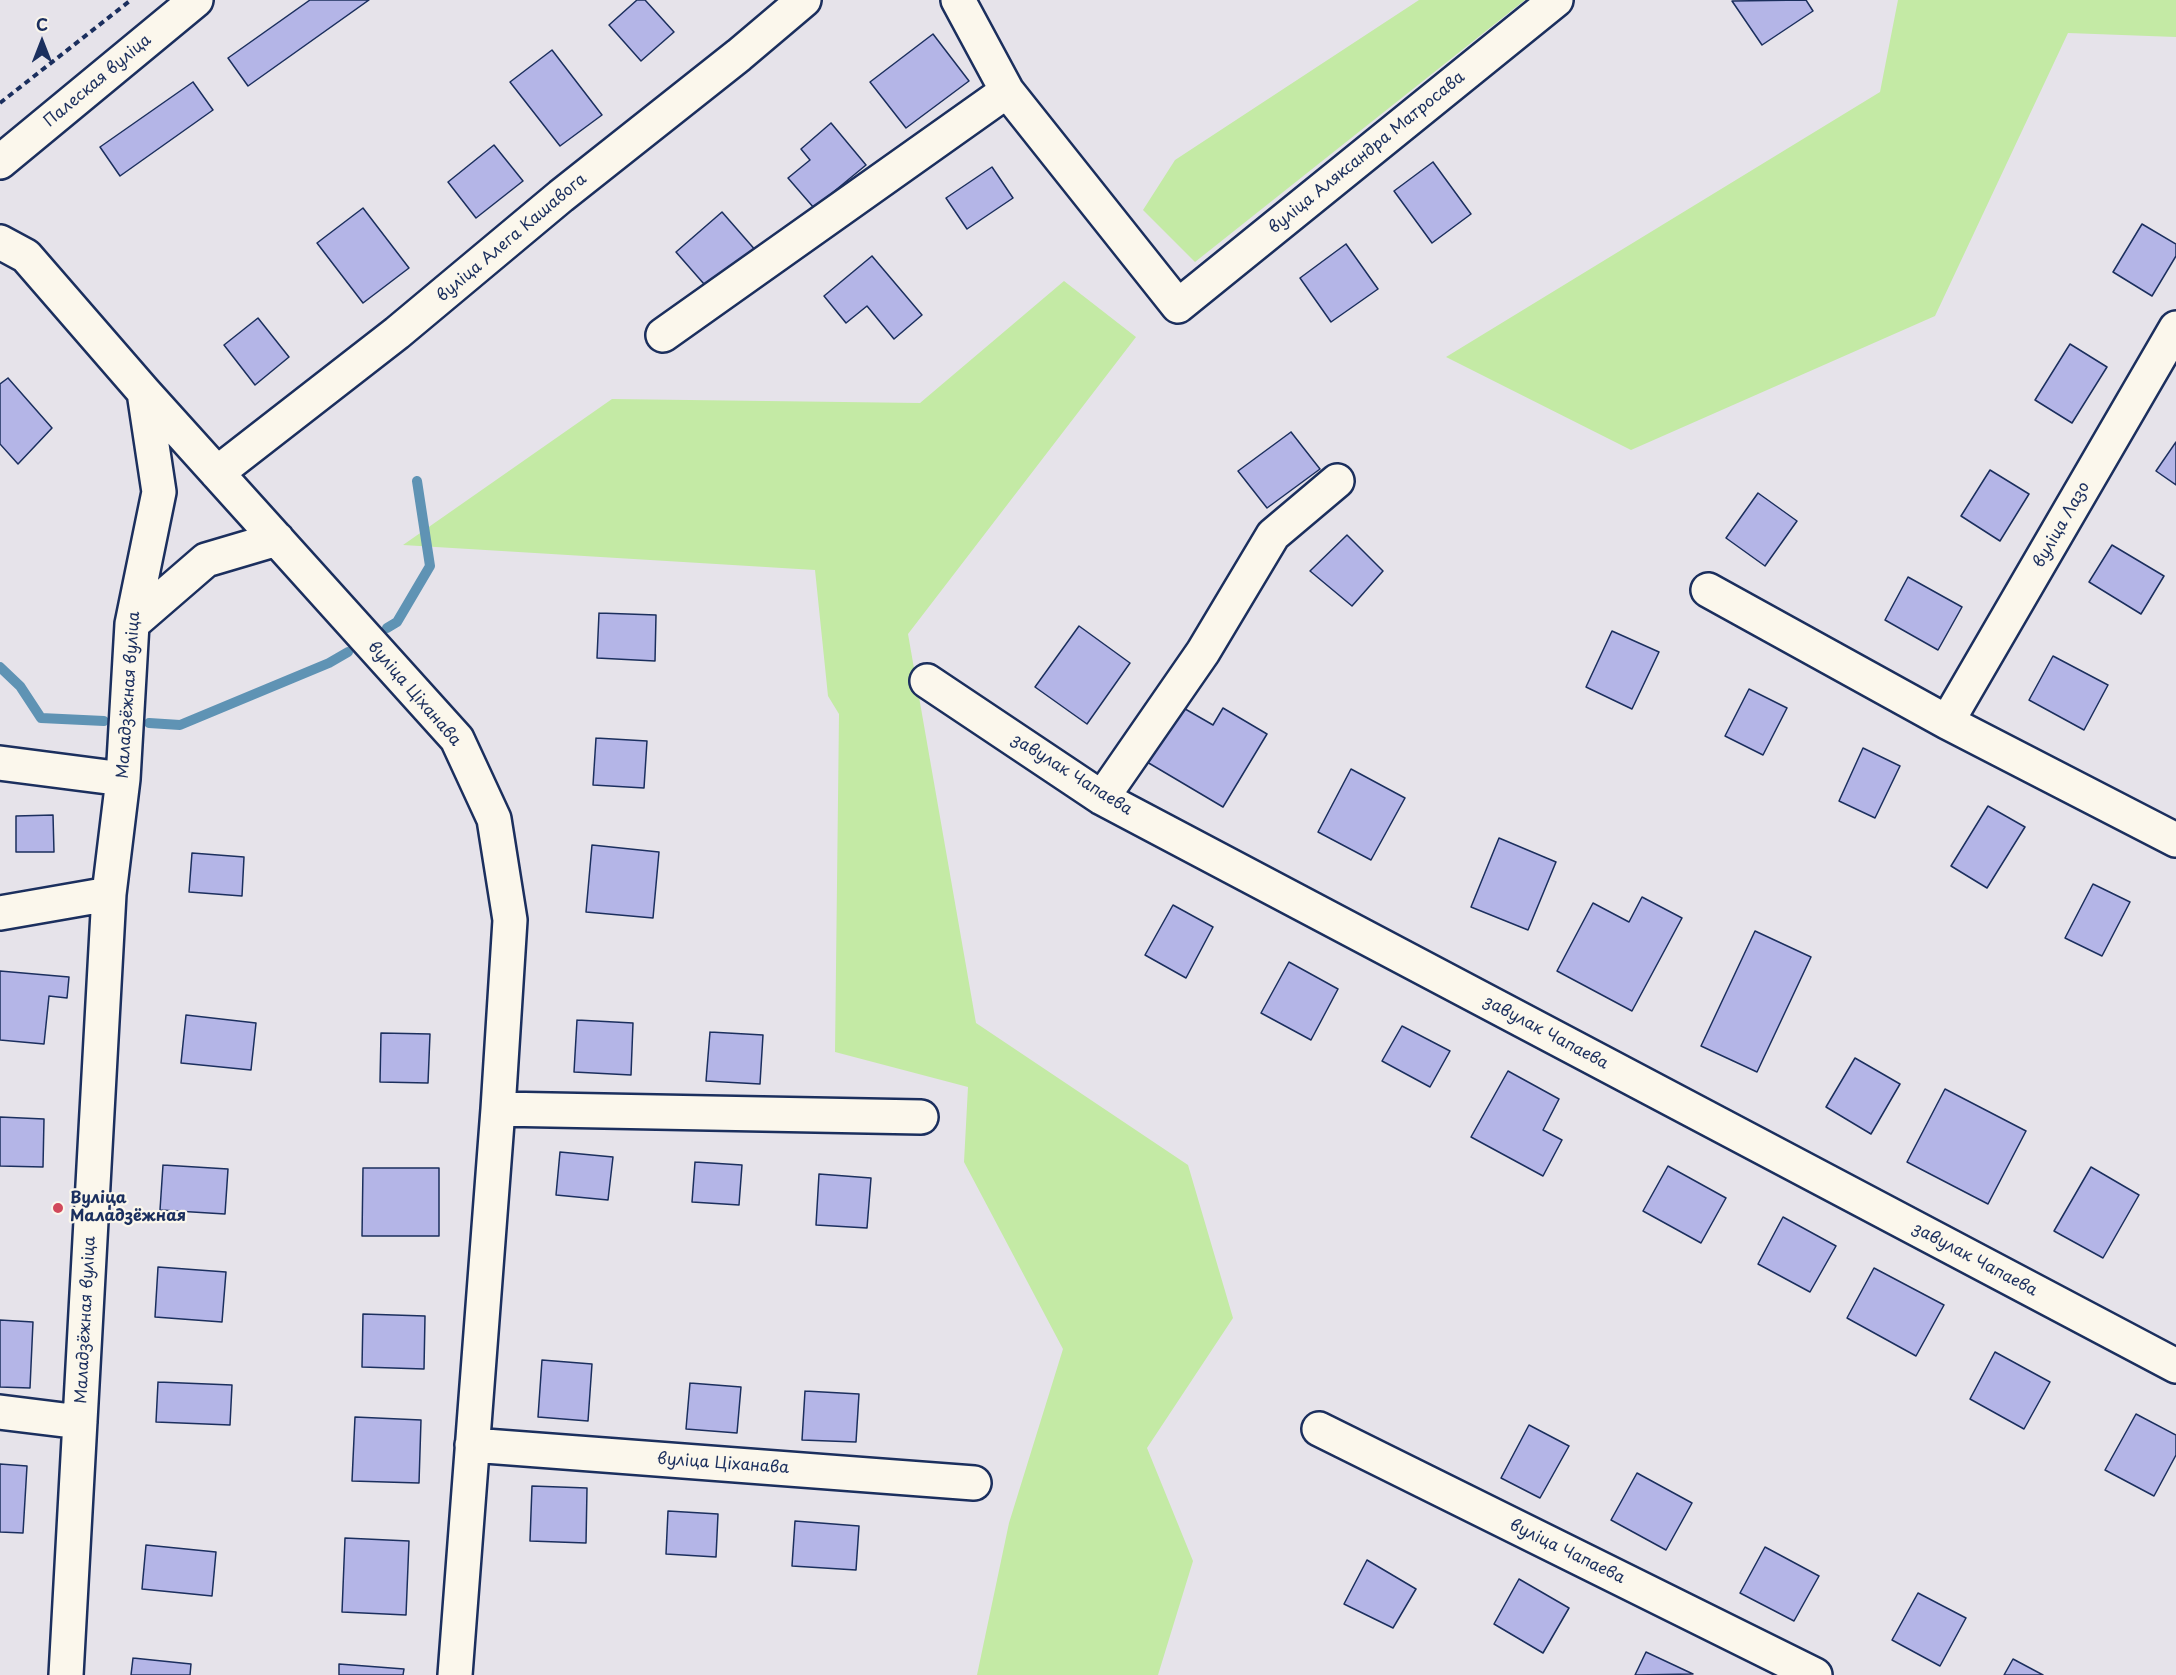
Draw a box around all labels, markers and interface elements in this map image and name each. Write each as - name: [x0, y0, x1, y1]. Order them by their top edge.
- north arrow: [12, 12, 72, 72]
- text: С: [36, 12, 48, 36]
- street label: Палеская вуліца: [41, 31, 155, 131]
- street label: вуліца Аляксандра Матросава: [1265, 68, 1469, 238]
- street label: вуліца Алега Кашавога: [433, 170, 591, 306]
- street label: вуліца Лазо: [2030, 479, 2094, 571]
- street label: Маладзёжная вуліца: [114, 611, 144, 779]
- street label: вуліца Ціханава: [363, 638, 465, 750]
- street label: завулак Чапаева: [1008, 730, 1136, 820]
- street label: завулак Чапаева: [1481, 992, 1611, 1074]
- place label: Вуліца Маладзёжная: [70, 1189, 186, 1227]
- marker: Вуліца Маладзёжная: [51, 1201, 65, 1215]
- street label: завулак Чапаева: [1910, 1219, 2040, 1301]
- street label: Маладзёжная вуліца: [72, 1236, 100, 1404]
- street label: вуліца Ціханава: [656, 1450, 790, 1478]
- street label: вуліца Чапаева: [1506, 1516, 1628, 1588]

